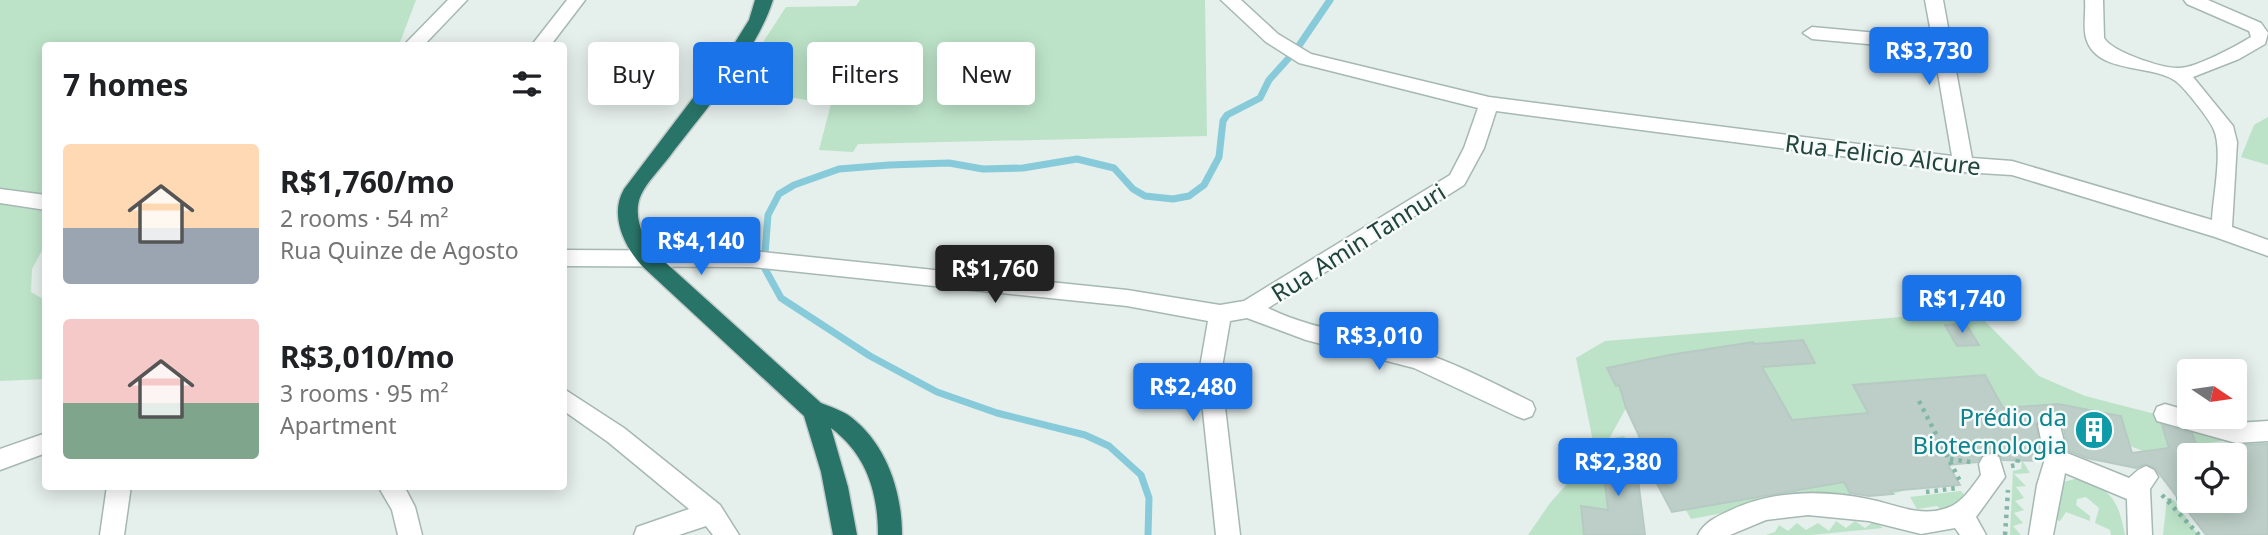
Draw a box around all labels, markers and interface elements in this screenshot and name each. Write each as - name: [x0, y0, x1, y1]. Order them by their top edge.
- pin: R$3,730: [1864, 28, 1994, 87]
- text: R$3,730: [1885, 34, 1973, 66]
- chip: Buy: [588, 42, 679, 105]
- chip: Rent: [693, 42, 793, 105]
- chip: Filters: [807, 42, 923, 105]
- chip: New: [937, 42, 1035, 105]
- text: 7 homes: [63, 64, 188, 105]
- icon: filters: [508, 65, 546, 103]
- street label: Rua Felicio Alcure: [1783, 126, 1983, 182]
- text: R$1,760/mo: [280, 161, 454, 202]
- icon: home: [119, 172, 203, 256]
- street label: Rua Amin Tannuri: [1264, 175, 1452, 309]
- text: 2 rooms · 54 m²: [280, 202, 449, 234]
- pin: R$4,140: [636, 218, 766, 277]
- text: R$4,140: [657, 224, 745, 256]
- text: Rua Quinze de Agosto: [280, 234, 519, 266]
- pin: R$1,760: [930, 246, 1060, 305]
- text: R$1,760: [951, 252, 1039, 284]
- pin: R$1,740: [1897, 276, 2027, 335]
- text: R$1,740: [1918, 282, 2006, 314]
- pin: R$3,010: [1314, 312, 1444, 372]
- text: R$3,010: [1335, 319, 1423, 351]
- text: R$3,010/mo: [280, 336, 454, 377]
- icon: home: [119, 347, 203, 431]
- north arrow: [2177, 359, 2247, 429]
- map controls: [2177, 359, 2247, 513]
- pin: R$2,480: [1128, 364, 1258, 423]
- text: R$2,480: [1149, 370, 1237, 402]
- text: 3 rooms · 95 m²: [280, 377, 449, 409]
- place label: Prédio da Biotecnologia: [1912, 400, 2067, 461]
- text: Apartment: [280, 409, 397, 441]
- building icon: Prédio da Biotecnologia: [2073, 409, 2115, 451]
- pin: R$2,380: [1553, 438, 1683, 498]
- button: locate: [2177, 443, 2247, 513]
- text: R$2,380: [1574, 445, 1662, 477]

